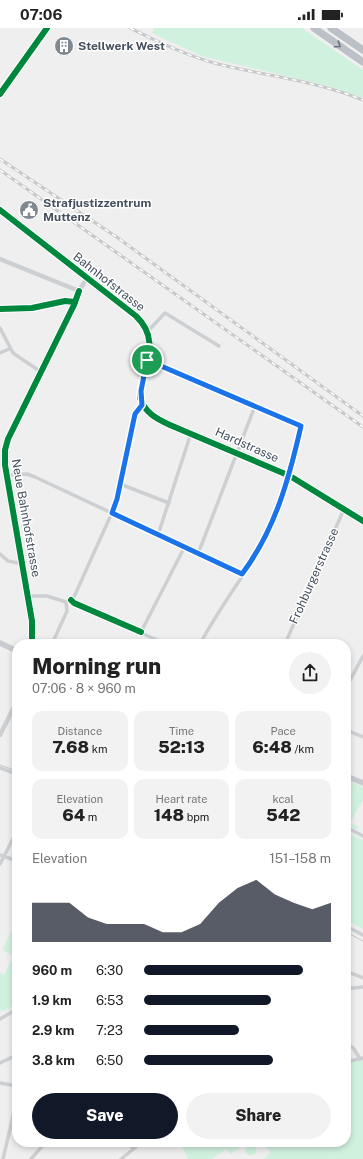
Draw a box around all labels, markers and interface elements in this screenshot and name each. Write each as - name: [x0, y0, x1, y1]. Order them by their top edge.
- text: 07:06: [20, 6, 62, 23]
- building icon: Stellwerk West: [53, 35, 75, 57]
- place label: Stellwerk West: [78, 39, 165, 53]
- one-way arrow: [334, 40, 341, 47]
- place label: Strafjustizzentrum Muttenz: [43, 196, 151, 224]
- public building icon: Strafjustizzentrum Muttenz: [18, 199, 40, 221]
- street label: Bahnhofstrasse: [70, 250, 148, 314]
- pin: [130, 343, 164, 377]
- icon: arrive: [136, 349, 158, 371]
- street label: Hardstrasse: [213, 425, 281, 465]
- street label: Neue Bahnhofstrasse: [9, 458, 43, 578]
- street label: Frohburgerstrasse: [287, 526, 342, 626]
- button: share: [289, 652, 331, 694]
- text: Morning run: [32, 653, 161, 679]
- text: 07:06 · 8 × 960 m: [32, 681, 136, 696]
- text: Distance: [58, 725, 102, 737]
- text: Time: [169, 725, 194, 737]
- text: Pace: [271, 725, 296, 737]
- text: 7.68: [52, 737, 89, 757]
- text: 52:13: [158, 737, 205, 757]
- text: 6:48: [252, 737, 292, 757]
- text: km: [89, 743, 108, 755]
- text: /km: [292, 743, 314, 755]
- text: Elevation: [56, 793, 103, 805]
- text: Heart rate: [155, 793, 207, 805]
- text: kcal: [273, 793, 294, 805]
- text: 64: [62, 805, 85, 825]
- text: 148: [154, 805, 184, 825]
- text: 542: [266, 805, 300, 825]
- text: m: [85, 811, 97, 823]
- text: bpm: [184, 811, 209, 823]
- text: Elevation: [32, 851, 87, 866]
- text: 151–158 m: [269, 851, 331, 866]
- text: 960 m: [32, 963, 72, 978]
- text: 6:30: [96, 963, 123, 978]
- text: 1.9 km: [32, 993, 72, 1008]
- text: 6:53: [96, 993, 124, 1008]
- text: 2.9 km: [32, 1023, 74, 1038]
- text: 7:23: [96, 1023, 123, 1038]
- text: 3.8 km: [32, 1053, 75, 1068]
- text: 6:50: [96, 1053, 123, 1068]
- button: Save: [32, 1093, 178, 1139]
- button: Share: [186, 1093, 331, 1139]

